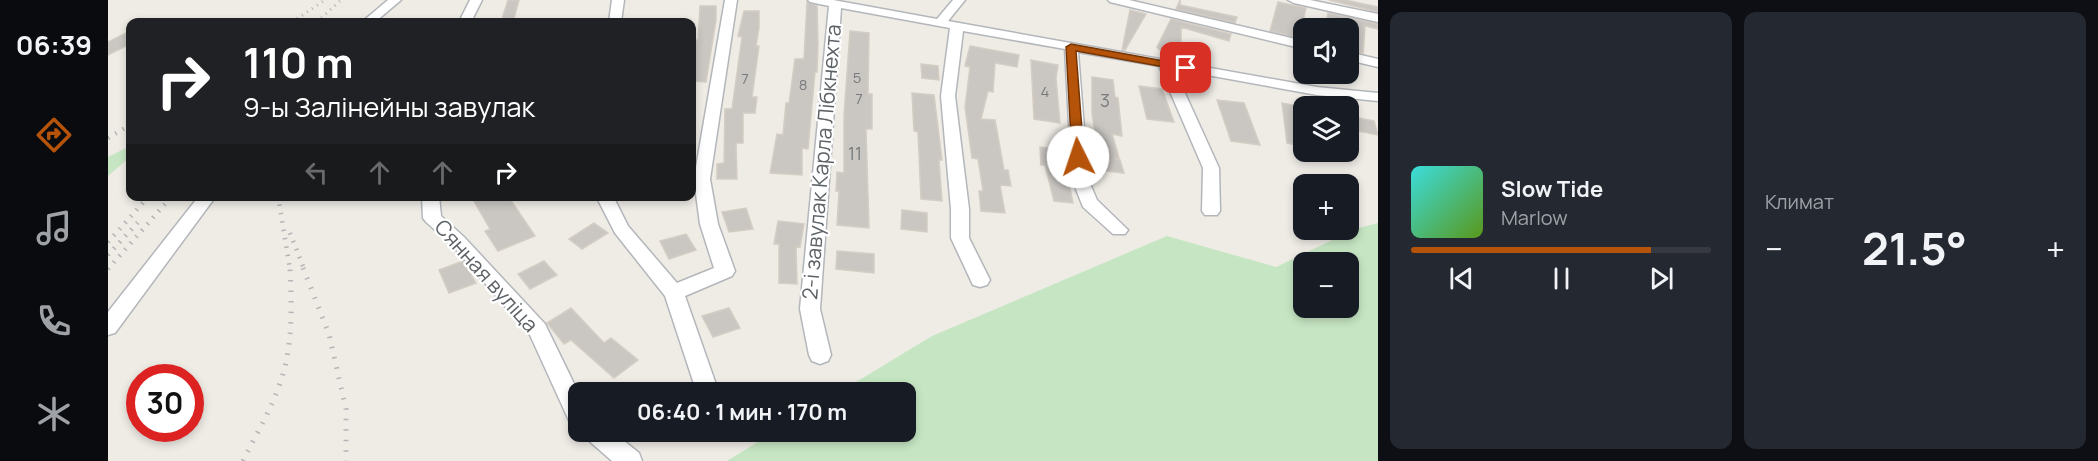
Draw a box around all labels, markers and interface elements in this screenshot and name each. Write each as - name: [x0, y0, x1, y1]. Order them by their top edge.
- map controls: [1293, 18, 1359, 318]
- button: sound: [1293, 18, 1359, 84]
- street label: 2-і завулак Карла Лібкнехта: [795, 23, 847, 301]
- text: 06:39: [16, 26, 92, 63]
- text: 110 m: [243, 33, 354, 91]
- icon: right: [144, 42, 222, 120]
- pin: [1160, 42, 1211, 93]
- icon: arrive: [1169, 51, 1202, 84]
- house number: 5: [853, 67, 861, 88]
- house number: 7: [741, 68, 749, 89]
- house number: 8: [799, 74, 807, 95]
- house number: 4: [1041, 81, 1050, 102]
- text: 9-ы Залінейны завулак: [243, 88, 535, 125]
- house number: 7: [855, 88, 863, 109]
- house number: 3: [1100, 88, 1110, 112]
- button: layers: [1293, 96, 1359, 162]
- icon: directions: [33, 114, 75, 156]
- position arrow: [1046, 125, 1110, 189]
- house number: 11: [848, 141, 862, 165]
- icon: left: [300, 156, 333, 189]
- icon: ahead: [363, 156, 396, 189]
- icon: ahead: [426, 156, 459, 189]
- icon: right: [489, 156, 522, 189]
- button: +: [1293, 174, 1359, 240]
- text: Slow Tide: [1501, 174, 1603, 204]
- text: Климат: [1765, 188, 1834, 215]
- text: Marlow: [1501, 204, 1568, 231]
- icon: music: [33, 207, 75, 249]
- street label: Сянная вуліца: [429, 213, 545, 338]
- text: 21.5°: [1862, 217, 1967, 279]
- text: −: [1765, 226, 1783, 271]
- text: +: [2046, 226, 2065, 271]
- button: −: [1293, 252, 1359, 318]
- icon: previous: [1445, 262, 1478, 295]
- icon: pause: [1545, 262, 1578, 295]
- icon: next: [1645, 262, 1678, 295]
- icon: phone: [33, 300, 75, 342]
- speed limit sign: 30: [126, 364, 204, 442]
- icon: climate: [33, 393, 75, 435]
- text: 06:40 · 1 мин · 170 m: [637, 397, 847, 427]

